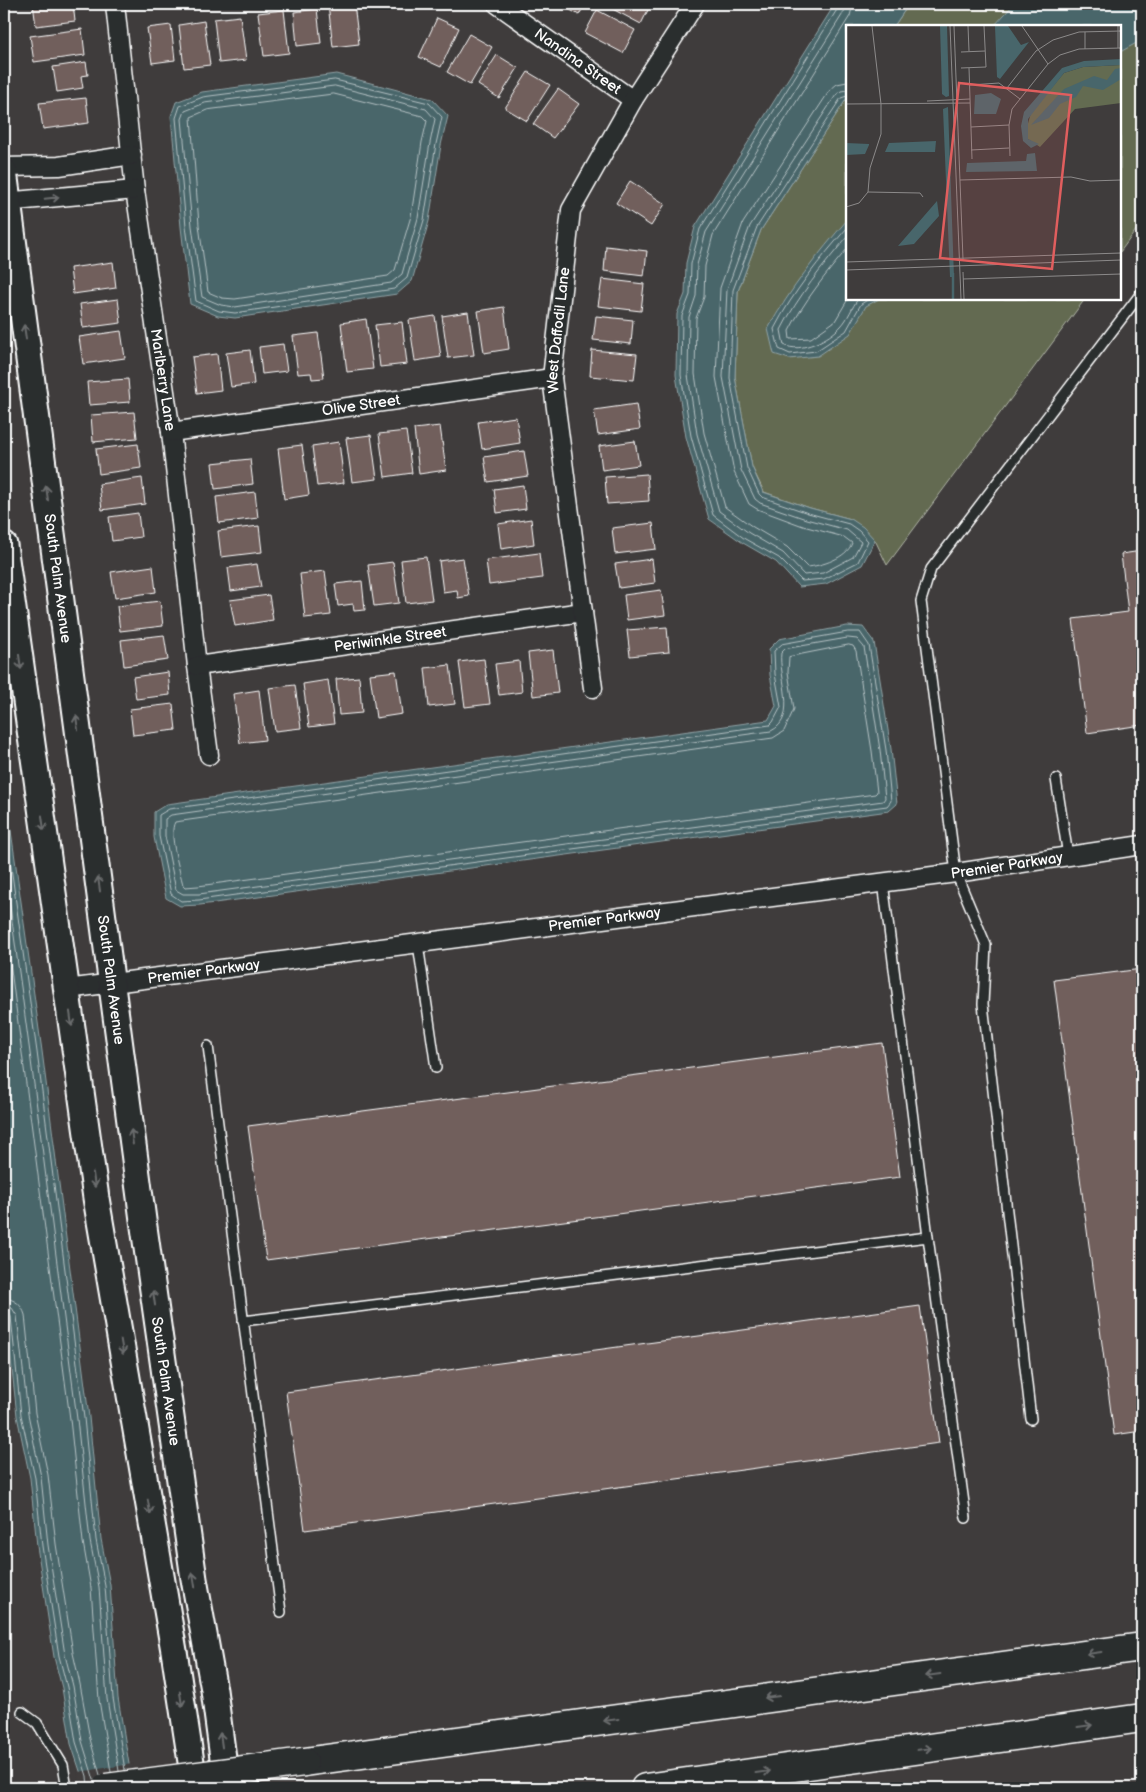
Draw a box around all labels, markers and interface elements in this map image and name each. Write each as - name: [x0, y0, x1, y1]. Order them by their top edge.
- street label: Nandina Street: [531, 24, 625, 99]
- inset map: [846, 25, 1121, 300]
- one-way arrow: [44, 193, 60, 203]
- street label: West Daffodil Lane: [542, 266, 574, 394]
- one-way arrow: [20, 324, 30, 340]
- street label: Marlberry Lane: [146, 327, 180, 432]
- street label: Olive Street: [321, 390, 402, 420]
- one-way arrow: [42, 485, 52, 501]
- street label: South Palm Avenue: [40, 513, 76, 644]
- street label: Periwinkle Street: [333, 622, 448, 656]
- one-way arrow: [16, 654, 26, 670]
- one-way arrow: [72, 716, 82, 732]
- one-way arrow: [39, 815, 49, 831]
- street label: Premier Parkway: [950, 847, 1064, 883]
- one-way arrow: [94, 877, 104, 893]
- street label: Premier Parkway: [547, 902, 662, 936]
- street label: South Palm Avenue: [93, 914, 129, 1046]
- street label: Premier Parkway: [147, 954, 261, 988]
- one-way arrow: [66, 1010, 76, 1026]
- one-way arrow: [127, 1129, 137, 1145]
- one-way arrow: [89, 1171, 99, 1187]
- one-way arrow: [149, 1290, 159, 1306]
- street label: South Palm Avenue: [147, 1315, 184, 1447]
- one-way arrow: [117, 1338, 127, 1354]
- one-way arrow: [144, 1498, 154, 1514]
- one-way arrow: [189, 1572, 199, 1588]
- one-way arrow: [1086, 1648, 1102, 1658]
- one-way arrow: [925, 1671, 941, 1681]
- one-way arrow: [176, 1691, 186, 1707]
- one-way arrow: [764, 1693, 780, 1703]
- one-way arrow: [603, 1715, 619, 1725]
- one-way arrow: [1076, 1721, 1092, 1731]
- one-way arrow: [216, 1732, 226, 1748]
- one-way arrow: [915, 1744, 931, 1754]
- one-way arrow: [754, 1766, 770, 1776]

